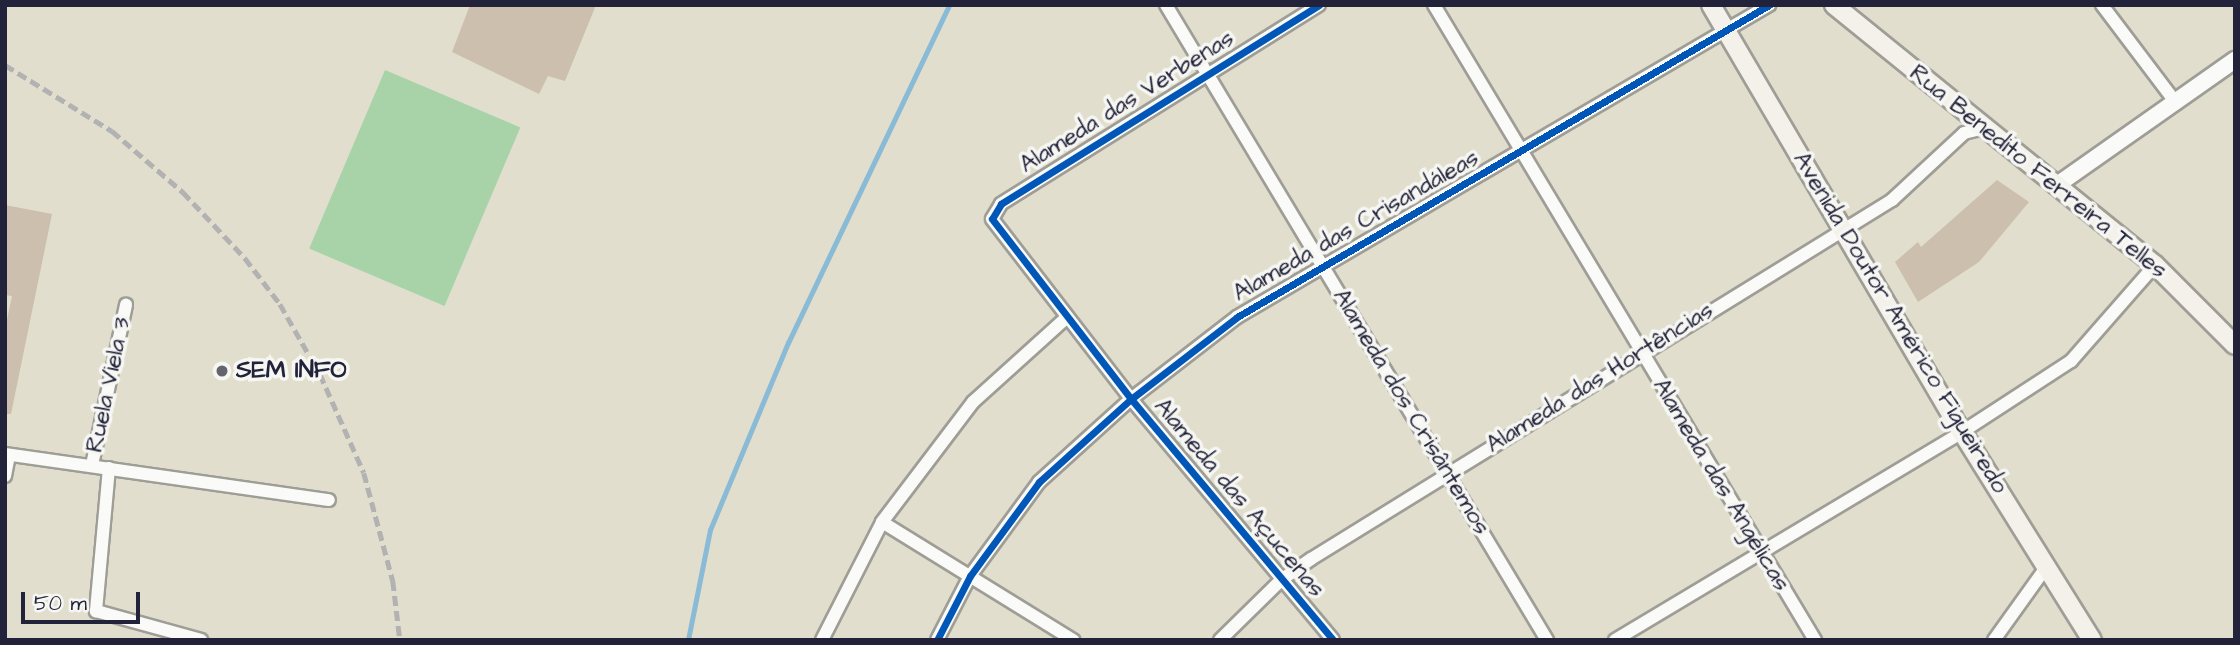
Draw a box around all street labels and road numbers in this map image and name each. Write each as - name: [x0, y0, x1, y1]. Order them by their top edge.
- street label: Alameda das Verbenas: [1015, 24, 1239, 180]
- street label: Rua Benedito Ferreira Telles: [1903, 59, 2173, 285]
- street label: Alameda das Crisandáleas: [1228, 144, 1484, 308]
- street label: Avenida Doutor Américo Figueiredo: [1786, 147, 2014, 499]
- street label: Alameda dos Crisântemos: [1326, 284, 1496, 540]
- street label: Alameda das Hortências: [1481, 296, 1719, 460]
- street label: Ruela Viela 3: [81, 315, 137, 455]
- street label: Alameda das Angélicas: [1646, 373, 1796, 597]
- street label: Alameda das Açucenas: [1147, 393, 1331, 603]

